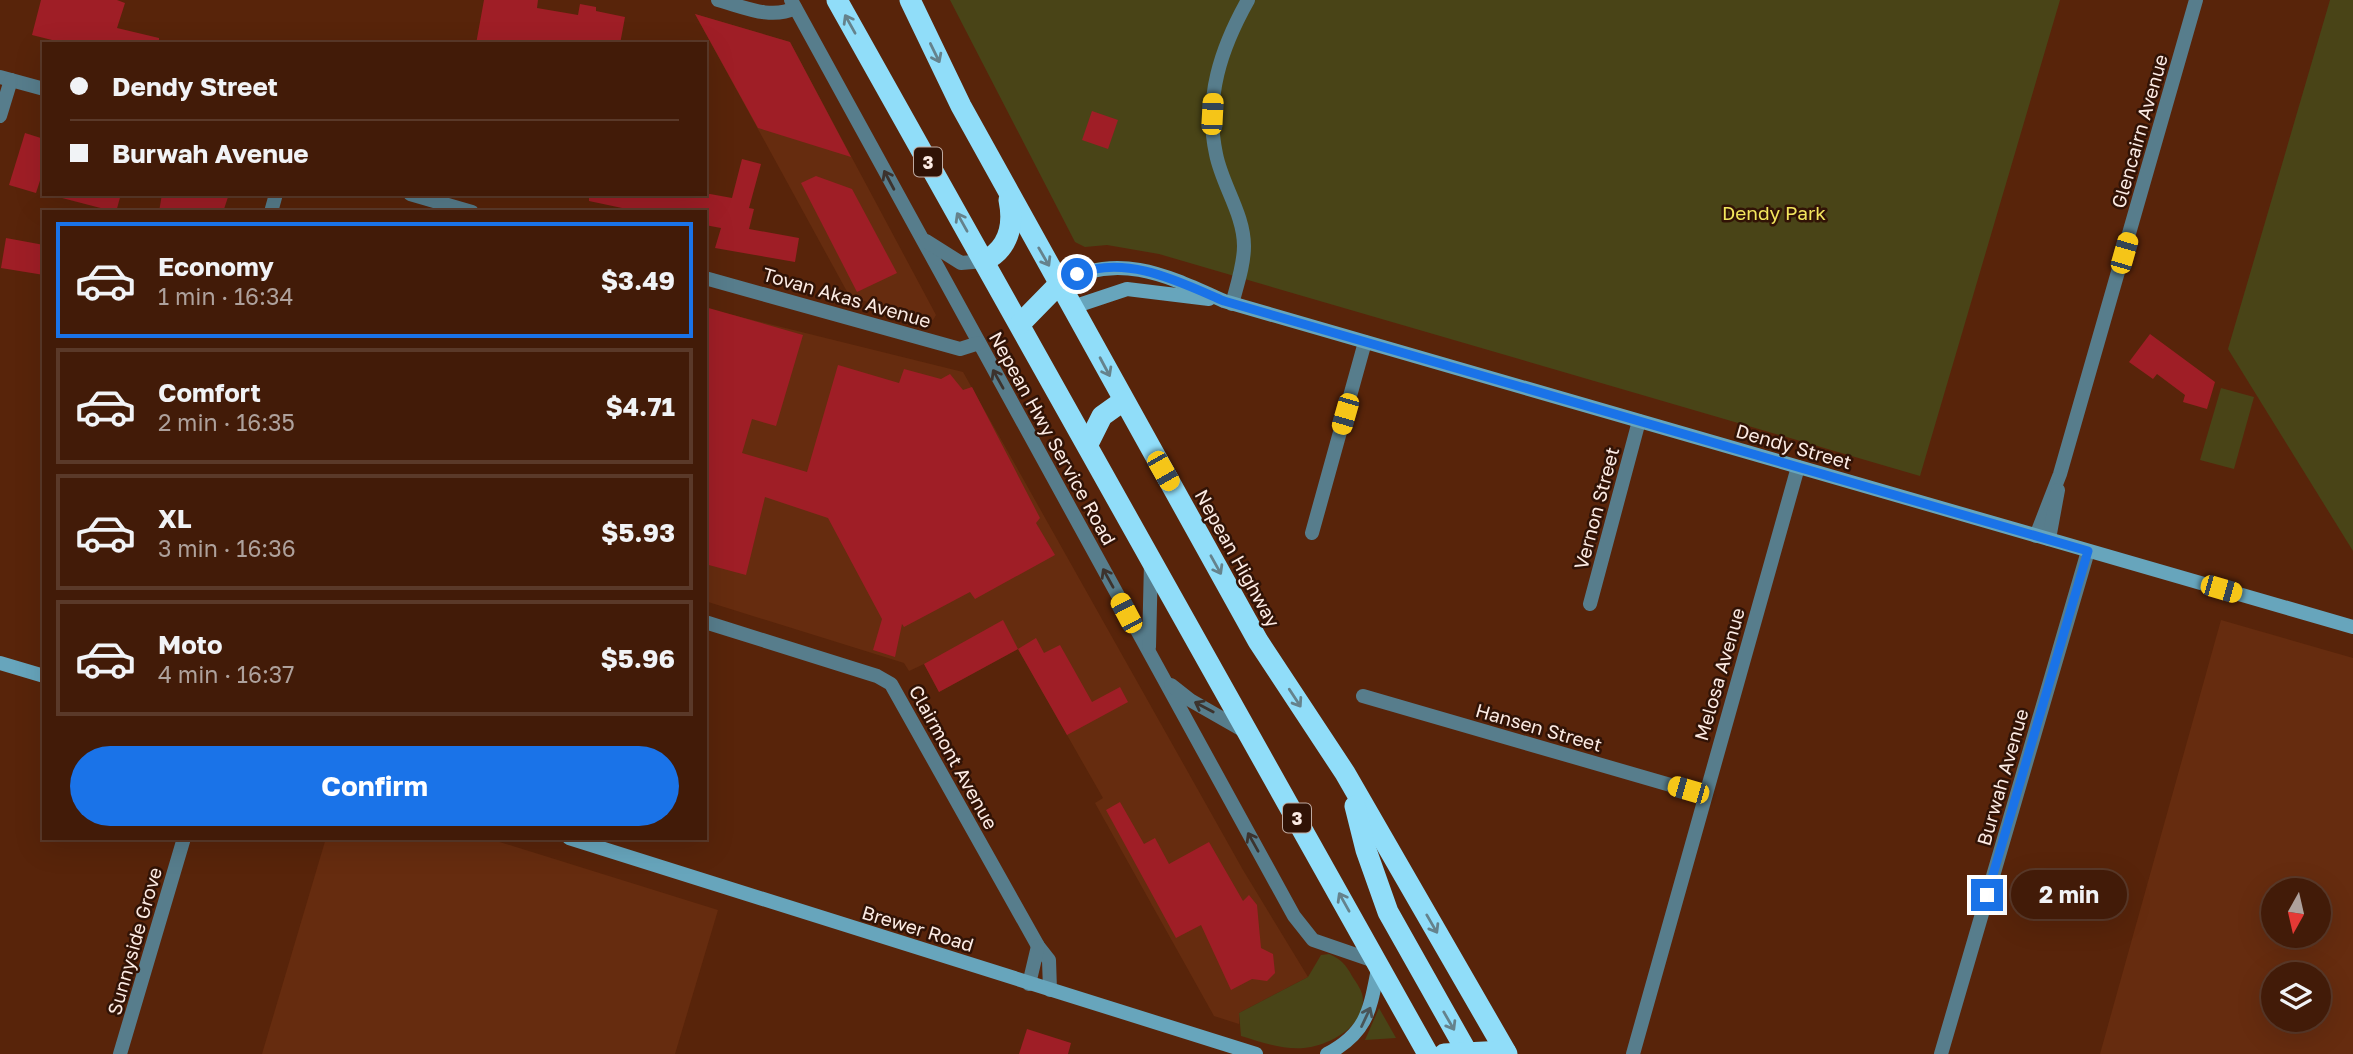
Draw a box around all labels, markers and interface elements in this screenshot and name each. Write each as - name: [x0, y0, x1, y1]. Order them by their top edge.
- one-way arrow: [843, 14, 857, 34]
- one-way arrow: [929, 42, 943, 63]
- street label: Glencairn Avenue: [2106, 51, 2172, 211]
- text: Dendy Street: [112, 71, 278, 102]
- car: [1201, 92, 1224, 136]
- text: Burwah Avenue: [112, 138, 309, 169]
- road number: 3: [914, 148, 942, 176]
- one-way arrow: [881, 170, 895, 190]
- park label: Dendy Park: [1722, 201, 1826, 224]
- one-way arrow: [955, 212, 969, 232]
- car: [2109, 230, 2140, 276]
- one-way arrow: [1038, 246, 1051, 267]
- icon: car: [74, 249, 137, 312]
- text: Economy: [158, 251, 274, 282]
- route start: [1061, 258, 1093, 290]
- street label: Tovan Akas Avenue: [760, 262, 934, 332]
- text: $3.49: [601, 265, 675, 296]
- text: 1 min · 16:34: [158, 282, 293, 310]
- street label: Nepean Hwy Service Road: [985, 327, 1121, 549]
- one-way arrow: [1099, 356, 1112, 377]
- one-way arrow: [991, 369, 1004, 390]
- icon: car: [74, 375, 137, 438]
- text: Comfort: [158, 377, 261, 408]
- text: $4.71: [605, 391, 675, 422]
- car: [1330, 391, 1361, 437]
- text: 2 min · 16:35: [158, 408, 295, 436]
- street label: Dendy Street: [1733, 418, 1855, 474]
- street label: Vernon Street: [1569, 444, 1623, 572]
- car: [1144, 448, 1183, 494]
- street label: Nepean Highway: [1191, 485, 1286, 631]
- icon: car: [74, 501, 137, 564]
- text: XL: [158, 503, 192, 534]
- text: $5.93: [601, 517, 675, 548]
- text: 3 min · 16:36: [158, 534, 296, 562]
- one-way arrow: [1209, 555, 1223, 575]
- one-way arrow: [1101, 569, 1115, 589]
- car: [2198, 573, 2245, 605]
- car: [1107, 590, 1146, 636]
- street label: Melosa Avenue: [1689, 605, 1749, 743]
- icon: car: [74, 627, 137, 690]
- text: Moto: [158, 629, 223, 660]
- text: $5.96: [600, 643, 675, 674]
- text: 4 min · 16:37: [158, 660, 294, 688]
- street label: Clairmont Avenue: [905, 681, 1003, 833]
- one-way arrow: [1288, 688, 1303, 707]
- street label: Hansen Street: [1473, 698, 1605, 756]
- one-way arrow: [1194, 700, 1215, 714]
- street label: Burwah Avenue: [1971, 706, 2033, 848]
- button: Confirm: [70, 746, 679, 826]
- car: [1665, 774, 1712, 806]
- road number: 3: [1283, 804, 1311, 832]
- one-way arrow: [1246, 832, 1259, 853]
- street label: Sunnyside Grove: [102, 864, 166, 1018]
- callout: 2 min: [2011, 870, 2127, 920]
- north arrow: [2261, 878, 2331, 948]
- map controls: [2261, 878, 2331, 1032]
- route end: [1971, 879, 2003, 911]
- text: 2 min: [2039, 880, 2099, 908]
- one-way arrow: [1337, 892, 1350, 913]
- street label: Brewer Road: [859, 900, 977, 956]
- one-way arrow: [1425, 914, 1439, 934]
- button: layers: [2261, 962, 2331, 1032]
- one-way arrow: [1359, 1007, 1373, 1028]
- one-way arrow: [1442, 1011, 1456, 1031]

